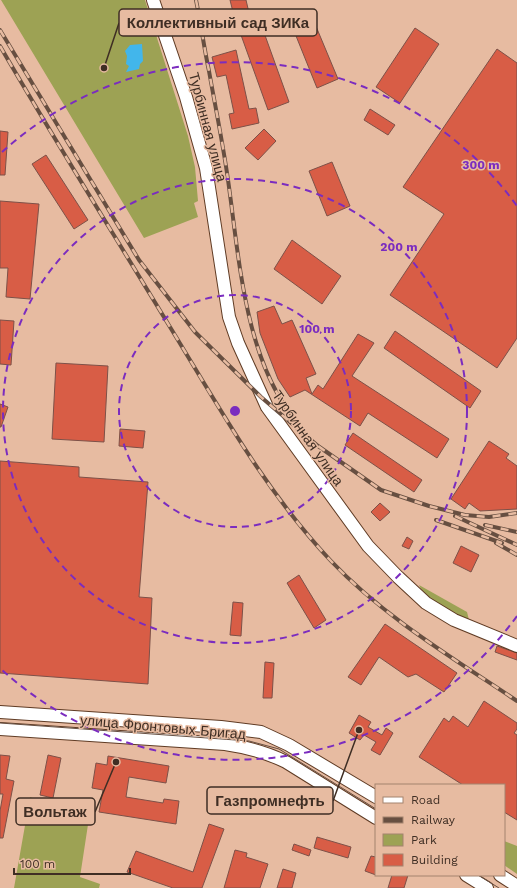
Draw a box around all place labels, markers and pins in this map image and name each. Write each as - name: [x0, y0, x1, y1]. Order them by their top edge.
- callout: Коллективный сад ЗИКа: [119, 9, 317, 36]
- centre of rings: [228, 404, 242, 418]
- callout: Газпромнефть: [207, 787, 333, 814]
- callout: Вольтаж: [16, 798, 95, 825]

